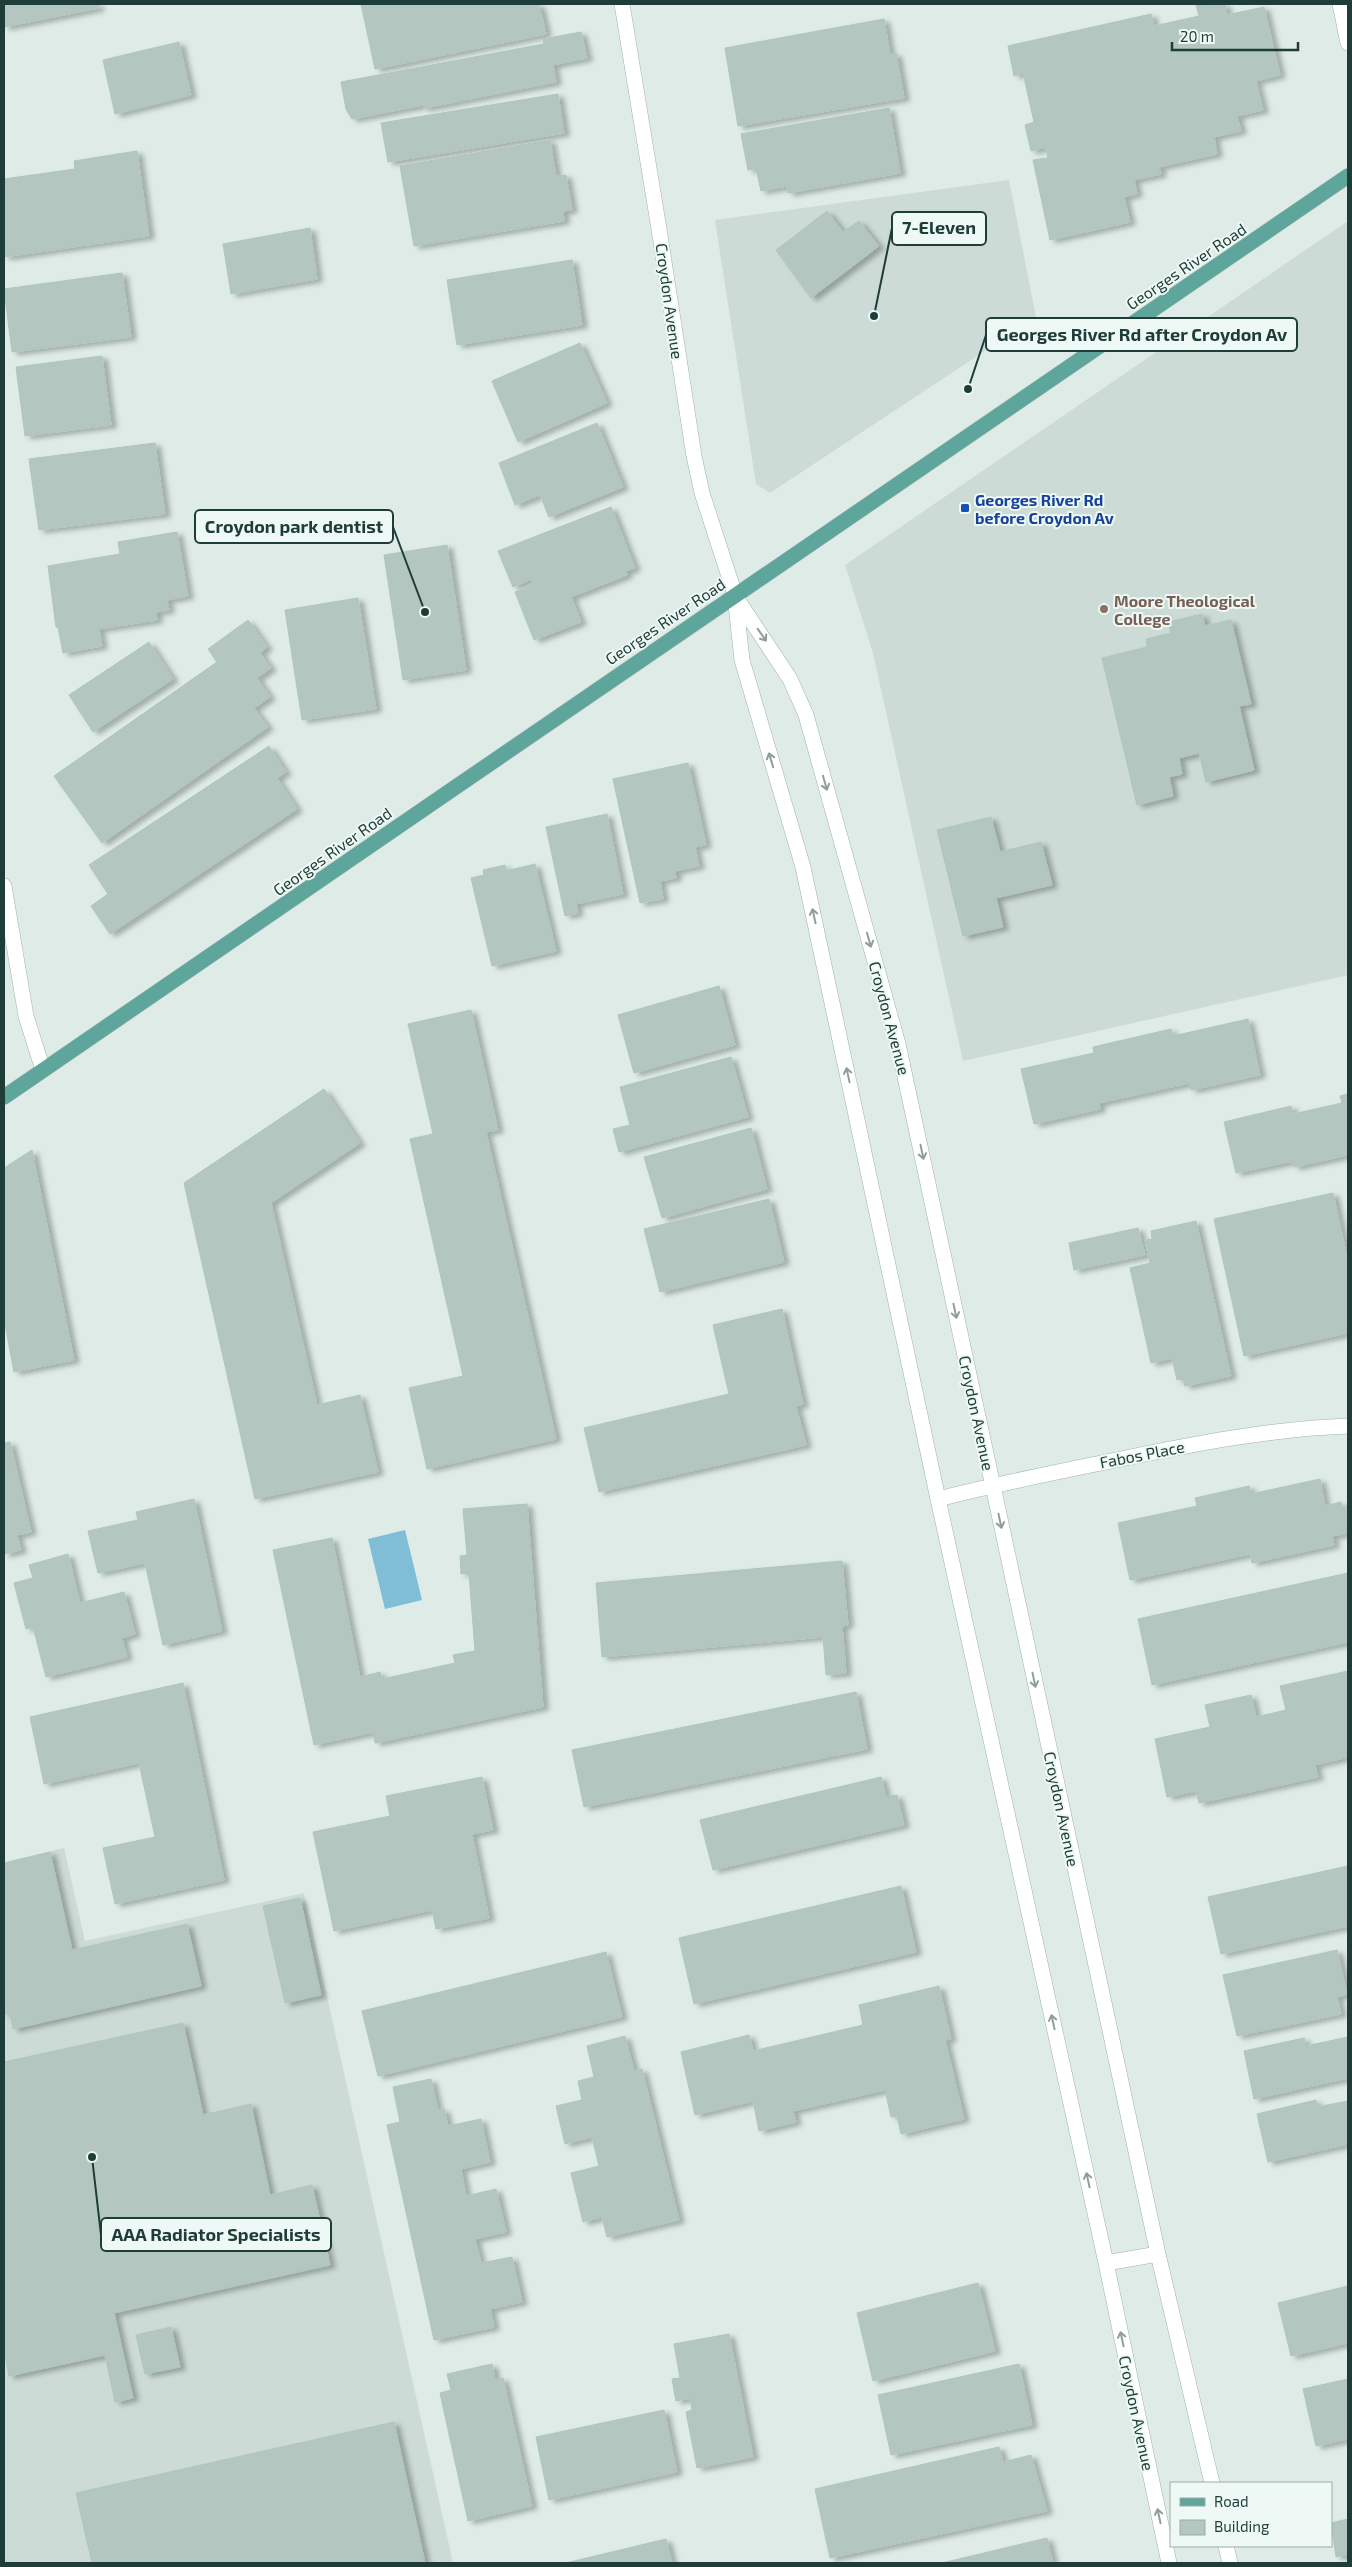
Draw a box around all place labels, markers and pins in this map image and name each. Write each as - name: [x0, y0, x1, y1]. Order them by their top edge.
- callout: 7-Eleven: [892, 212, 986, 245]
- callout: Georges River Rd after Croydon Av: [986, 318, 1297, 351]
- place label: Georges River Rd before Croydon Av: [975, 490, 1114, 528]
- marker: Georges River Rd before Croydon Av: [959, 502, 971, 514]
- callout: Croydon park dentist: [195, 510, 393, 543]
- place label: Moore Theological College: [1114, 591, 1256, 628]
- marker: Moore Theological College: [1098, 603, 1110, 615]
- callout: AAA Radiator Specialists: [101, 2218, 331, 2251]

